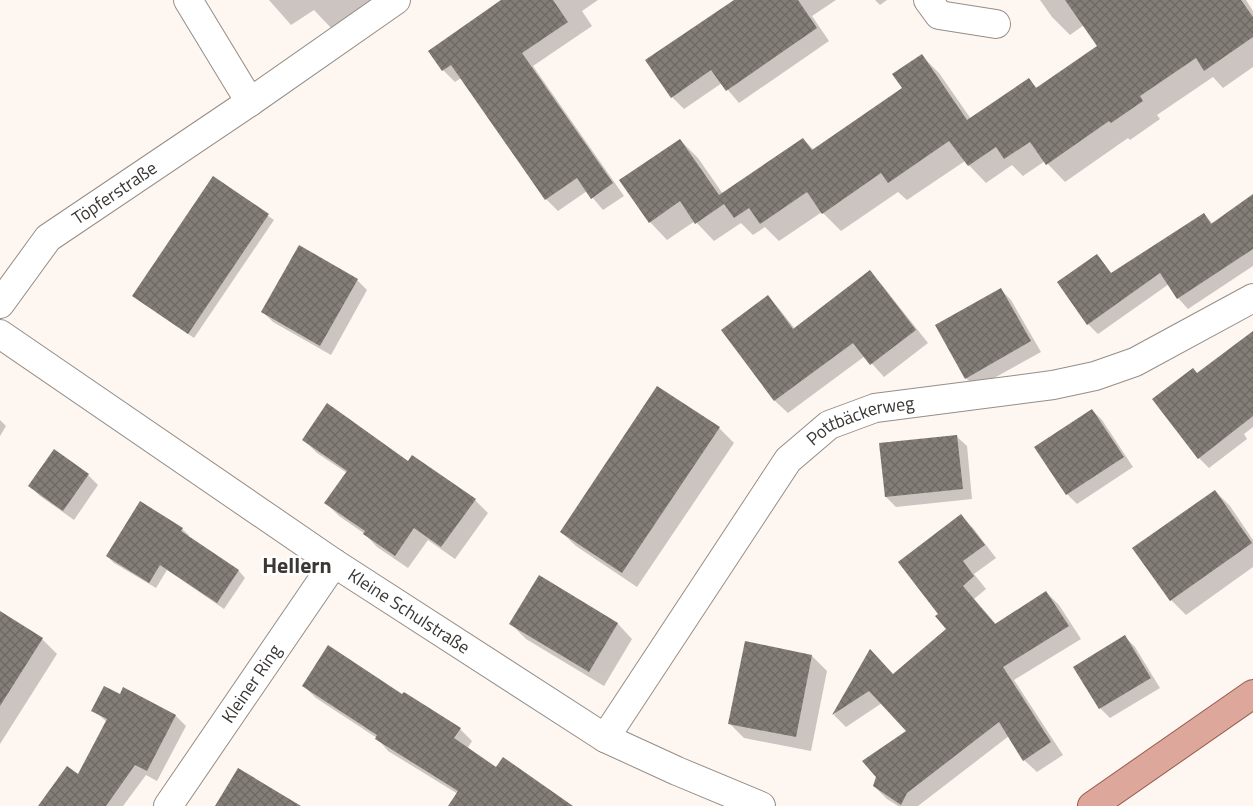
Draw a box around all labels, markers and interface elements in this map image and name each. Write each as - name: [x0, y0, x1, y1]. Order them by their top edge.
- street label: Töpferstraße: [66, 154, 162, 231]
- street label: Pottbäckerweg: [800, 389, 916, 452]
- district label: Hellern: [262, 548, 332, 582]
- street label: Kleine Schulstraße: [343, 561, 475, 660]
- street label: Kleiner Ring: [214, 639, 288, 728]

